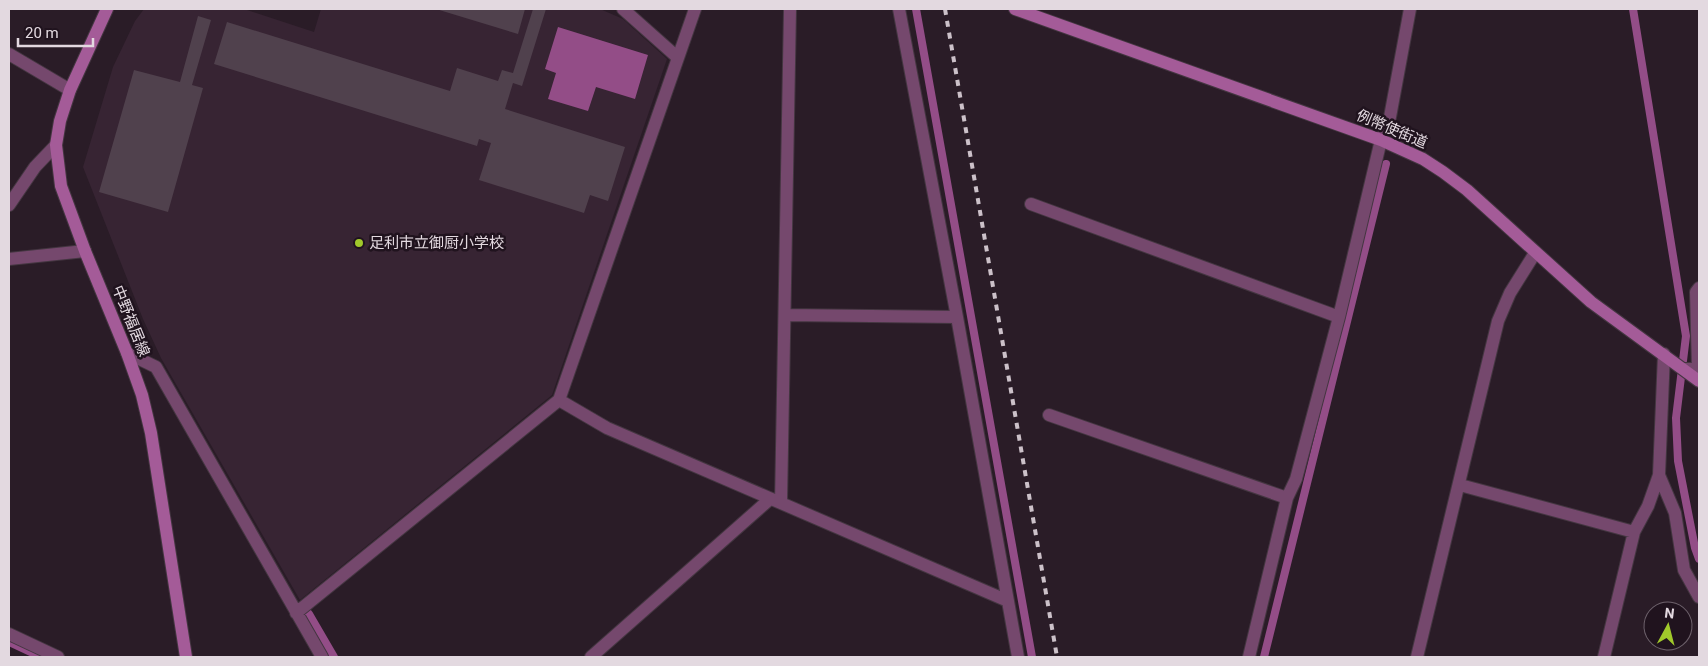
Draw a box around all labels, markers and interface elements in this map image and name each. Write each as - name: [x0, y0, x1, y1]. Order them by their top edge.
- scale bar: [18, 15, 92, 47]
- text: 20 m: [25, 24, 59, 42]
- street label: 例幣使街道: [1354, 106, 1430, 152]
- place label: 足利市立御厨小学校: [369, 234, 504, 252]
- marker: 足利市立御厨小学校: [353, 237, 365, 249]
- street label: 中野福居線: [109, 283, 153, 359]
- north arrow: [1643, 601, 1693, 651]
- text: N: [1664, 605, 1675, 622]

